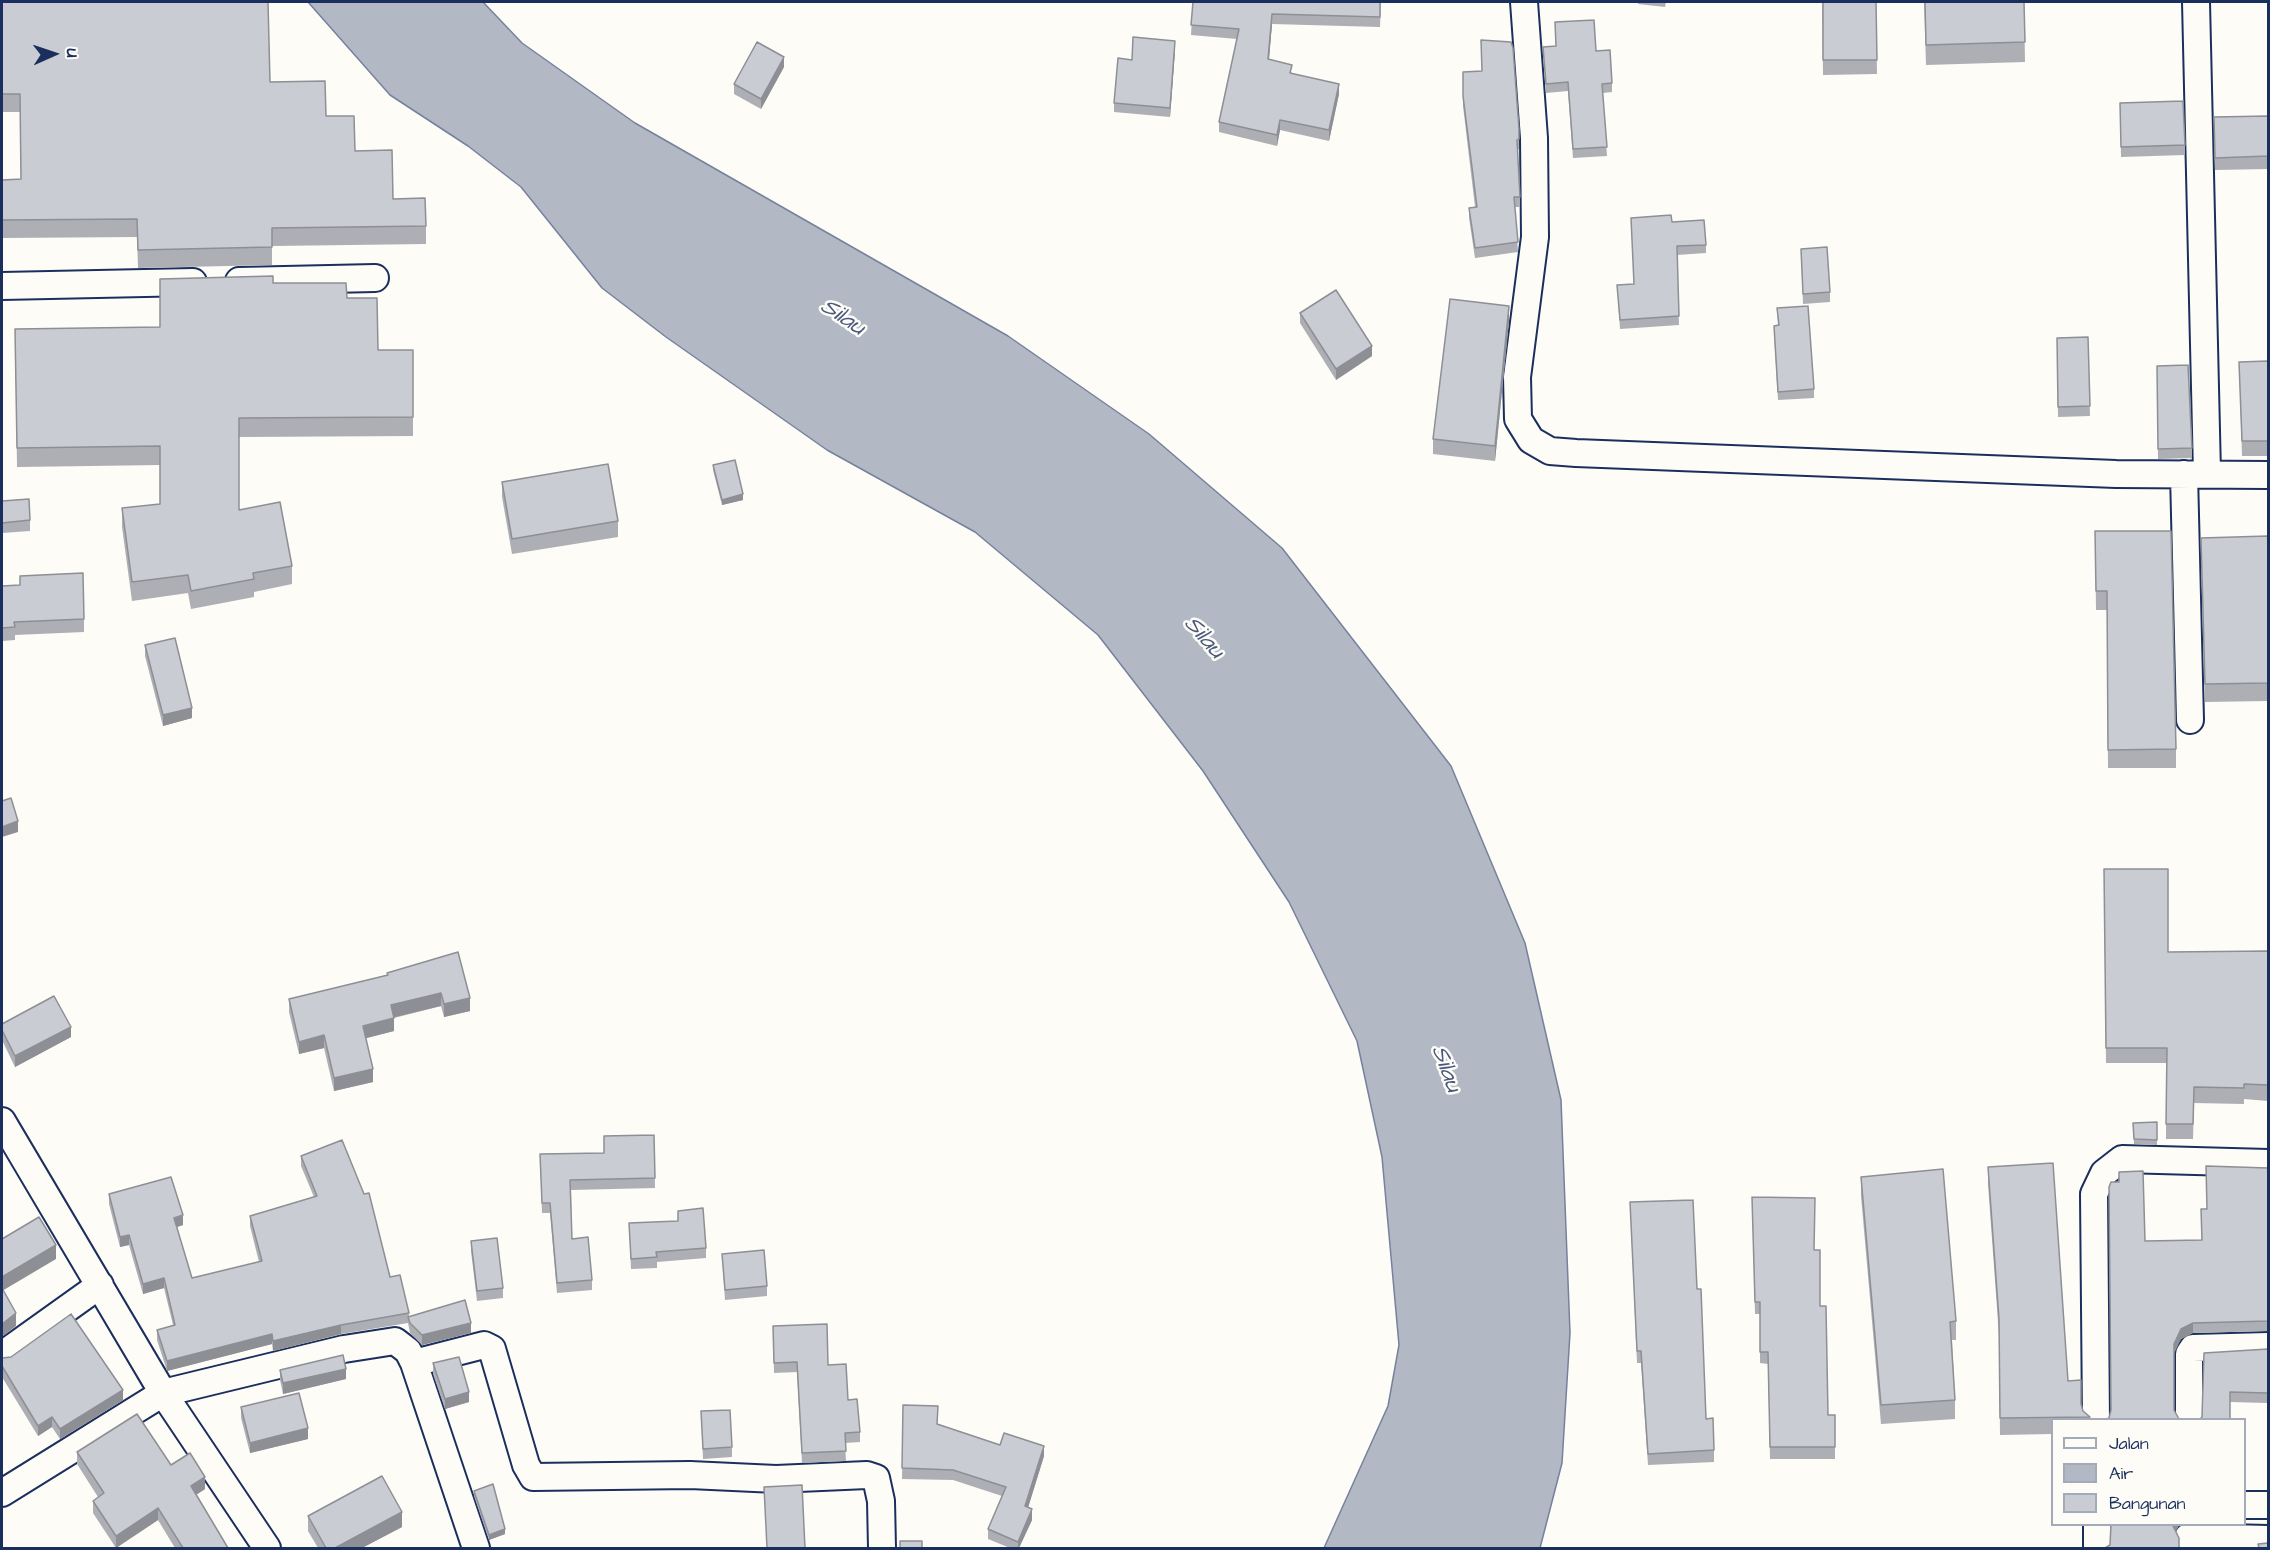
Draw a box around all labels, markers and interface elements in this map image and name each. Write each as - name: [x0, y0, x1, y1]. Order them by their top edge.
- north arrow: [24, 24, 84, 84]
- text: U: [61, 48, 83, 58]
- water label: Silau: [814, 293, 870, 343]
- water label: Silau: [1177, 611, 1229, 665]
- water label: Silau: [1423, 1042, 1467, 1096]
- legend: [2051, 1418, 2246, 1526]
- text: Jalan: [2109, 1431, 2149, 1456]
- text: Air: [2109, 1461, 2133, 1486]
- text: Bangunan: [2109, 1491, 2186, 1516]

